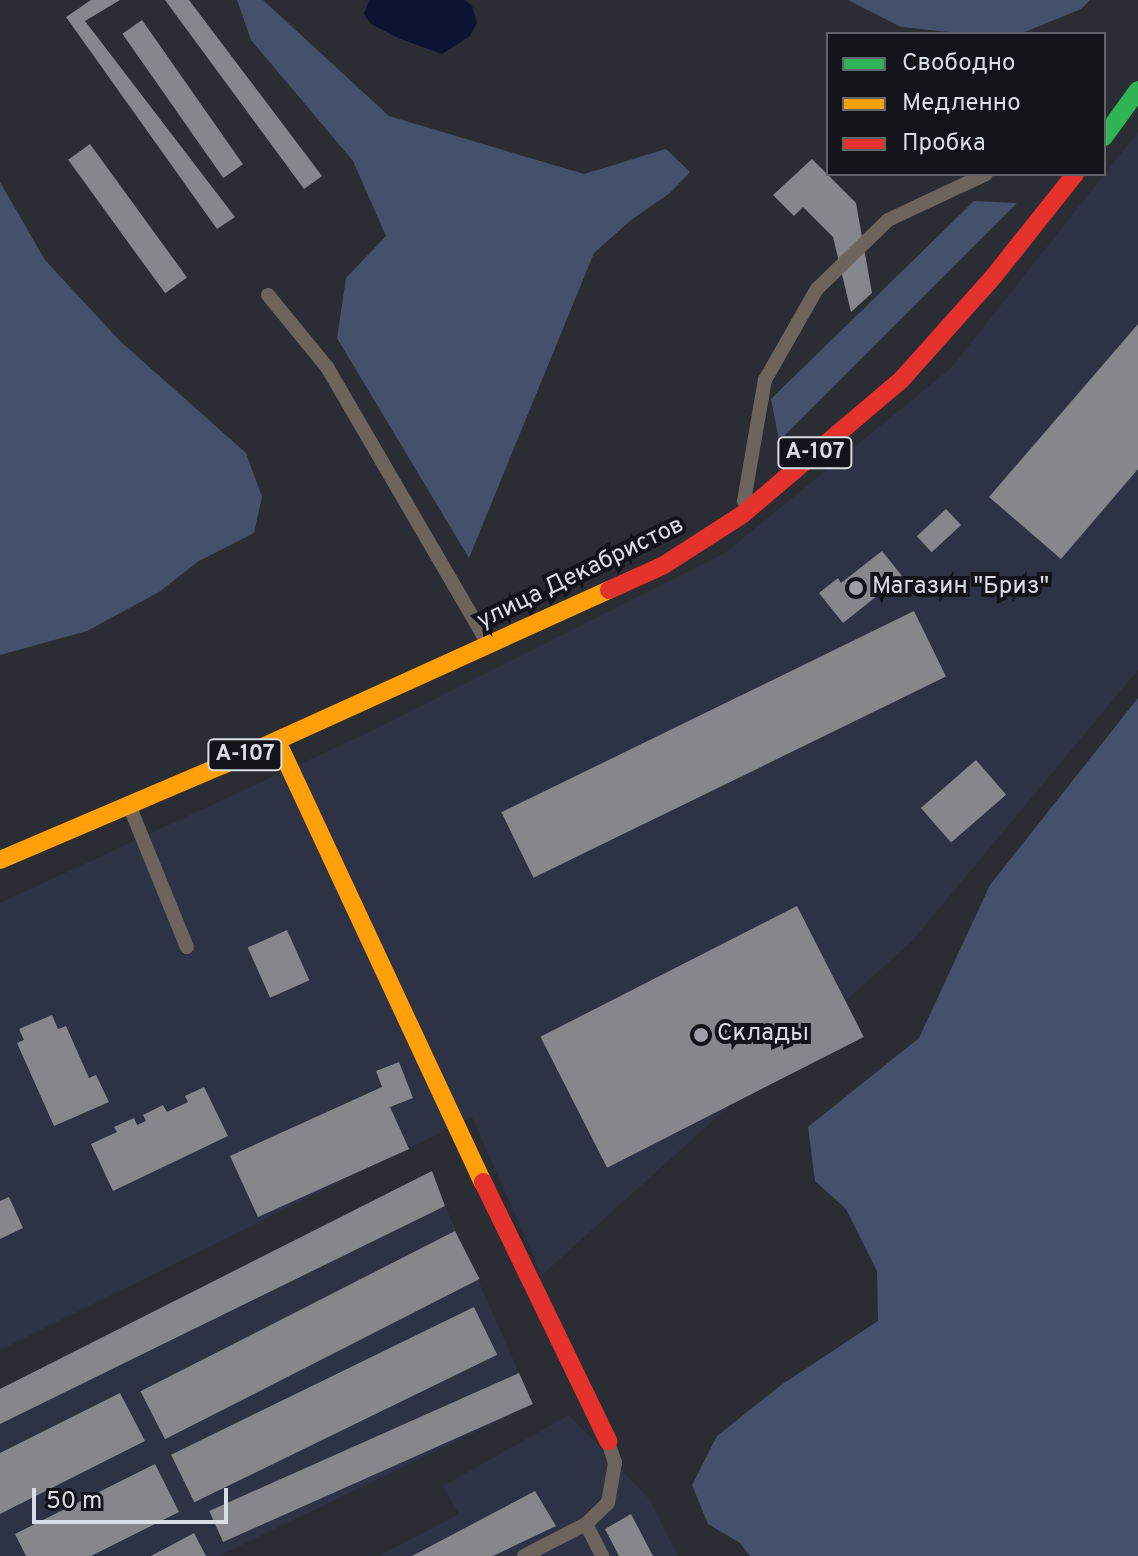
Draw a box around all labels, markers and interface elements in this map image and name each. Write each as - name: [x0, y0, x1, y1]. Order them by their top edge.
- legend: [826, 32, 1106, 176]
- text: Свободно: [902, 49, 1015, 79]
- text: Медленно: [902, 89, 1021, 119]
- text: Пробка: [902, 129, 986, 159]
- road number: А-107: [777, 435, 853, 471]
- street label: улица Декабристов: [473, 511, 689, 637]
- place label: Магазин "Бриз": [872, 574, 1049, 602]
- marker: Магазин "Бриз": [847, 579, 865, 597]
- road number: А-107: [207, 737, 283, 773]
- place label: Склады: [717, 1021, 809, 1049]
- marker: Склады: [692, 1026, 710, 1044]
- scale bar: [36, 1472, 232, 1522]
- text: 50 m: [46, 1487, 102, 1517]

